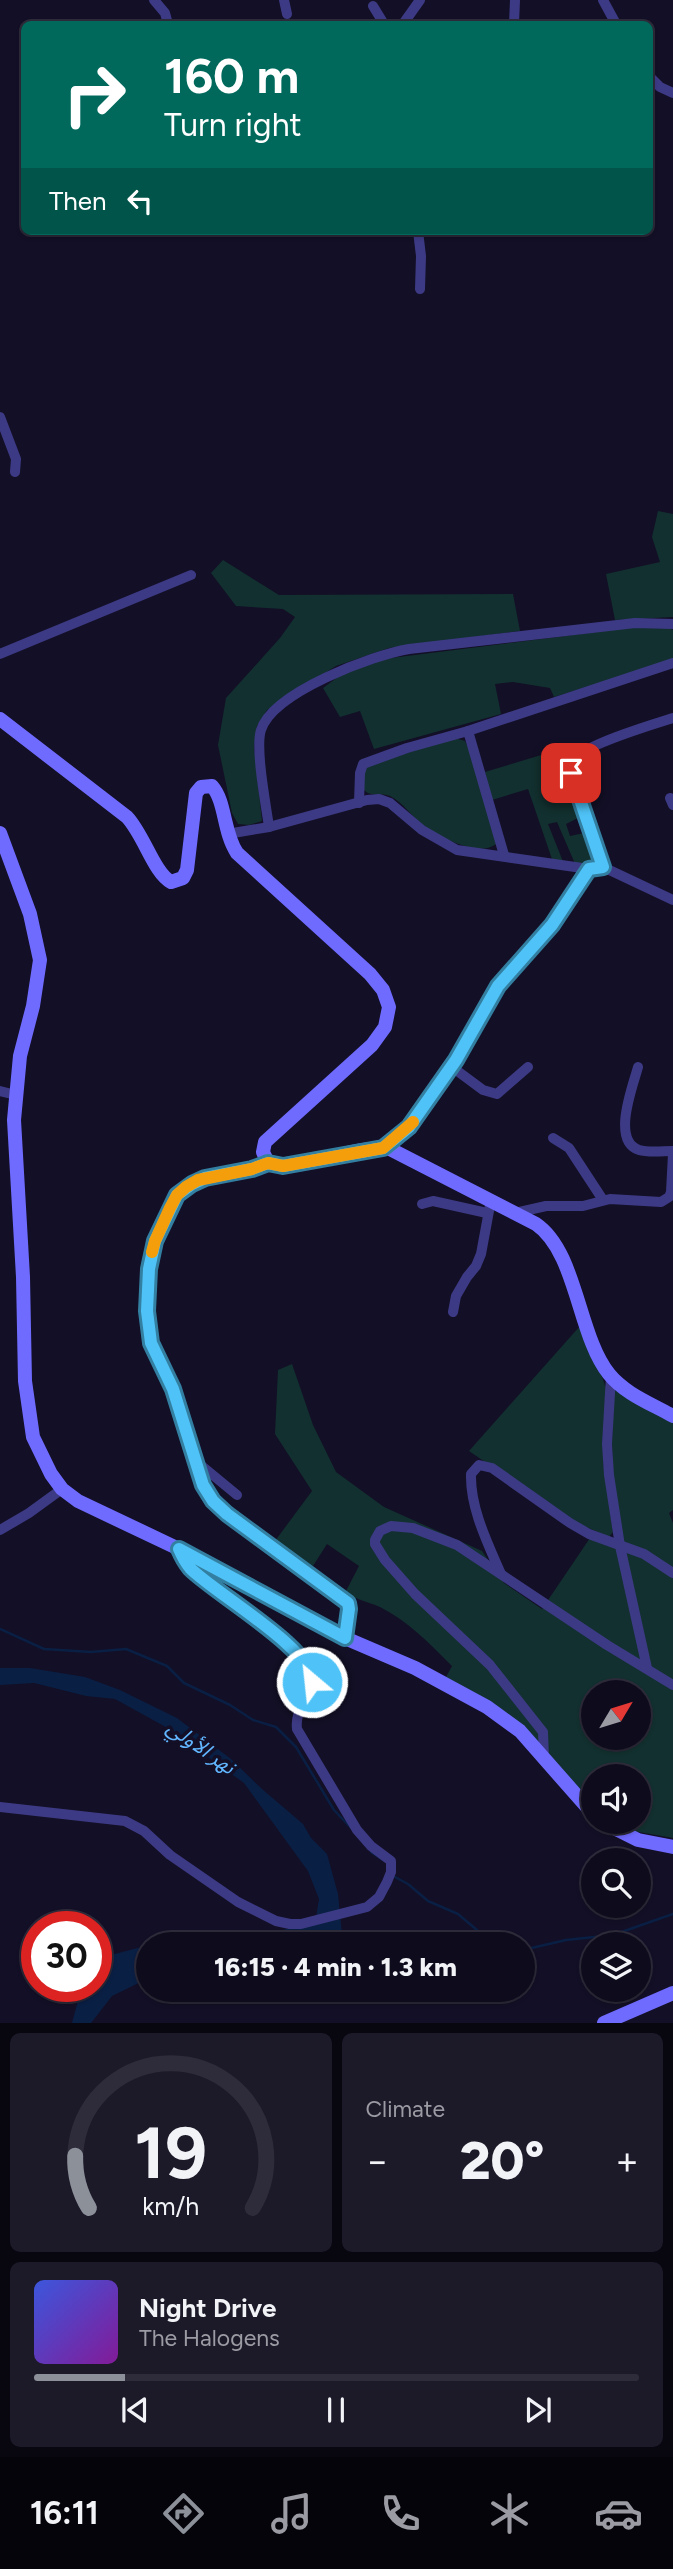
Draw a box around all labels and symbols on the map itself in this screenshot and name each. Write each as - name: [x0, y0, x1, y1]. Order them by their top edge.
- pin: [541, 743, 601, 803]
- position arrow: [275, 1645, 349, 1719]
- north arrow: [581, 1680, 651, 1750]
- water label: نهر الأولي: [160, 1714, 241, 1783]
- speed limit sign: 30: [21, 1911, 112, 2002]

